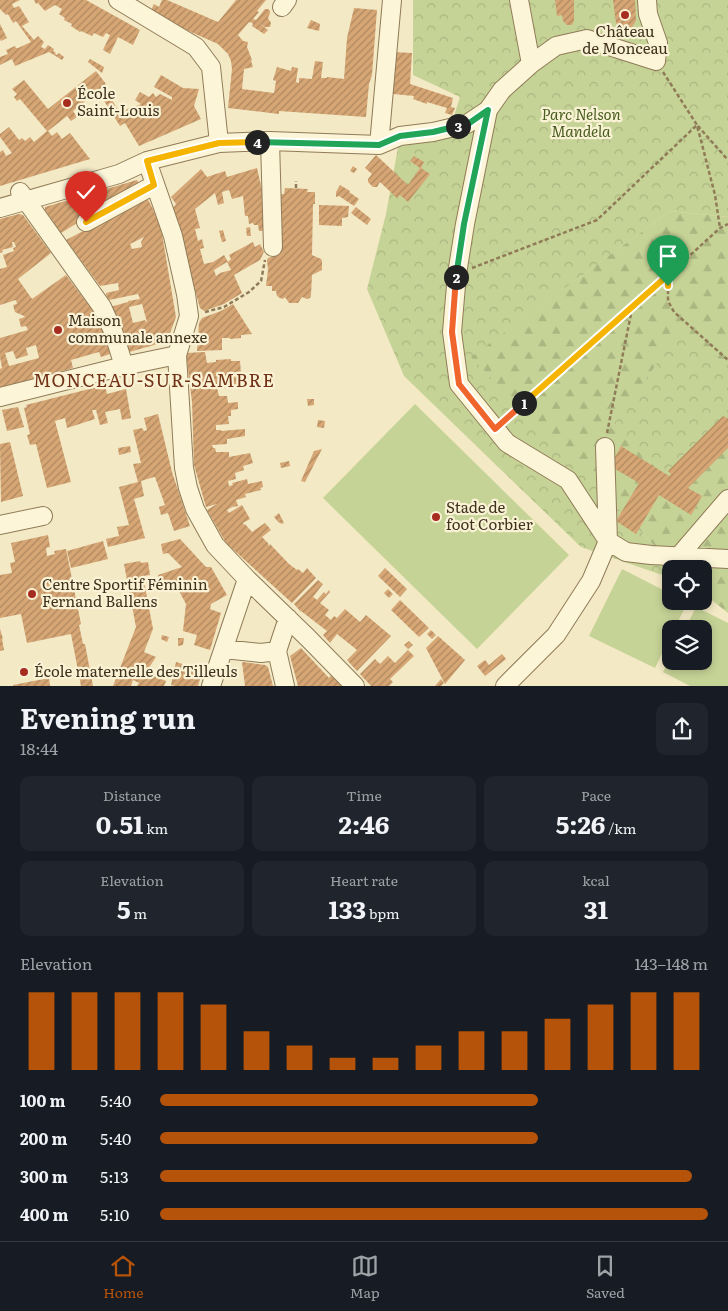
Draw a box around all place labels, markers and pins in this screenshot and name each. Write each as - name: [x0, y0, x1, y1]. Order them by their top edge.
- marker: Château de Monceau: [619, 9, 631, 21]
- place label: Château de Monceau: [582, 19, 668, 59]
- place label: École Saint-Louis: [77, 81, 160, 121]
- marker: École Saint-Louis: [61, 97, 73, 109]
- pin: 3: [446, 114, 470, 138]
- pin: 4: [244, 130, 270, 154]
- pin: [65, 171, 107, 222]
- pin: [647, 235, 689, 286]
- pin: 2: [444, 264, 468, 290]
- place label: Maison communale annexe: [68, 308, 207, 348]
- marker: Maison communale annexe: [52, 324, 64, 336]
- pin: 1: [512, 390, 536, 416]
- place label: Stade de foot Corbier: [446, 495, 533, 535]
- marker: Stade de foot Corbier: [430, 511, 442, 523]
- place label: Centre Sportif Féminin Fernand Ballens: [42, 572, 208, 612]
- marker: Centre Sportif Féminin Fernand Ballens: [26, 588, 38, 600]
- place label: École maternelle des Tilleuls: [34, 659, 238, 682]
- marker: École maternelle des Tilleuls: [18, 666, 30, 678]

